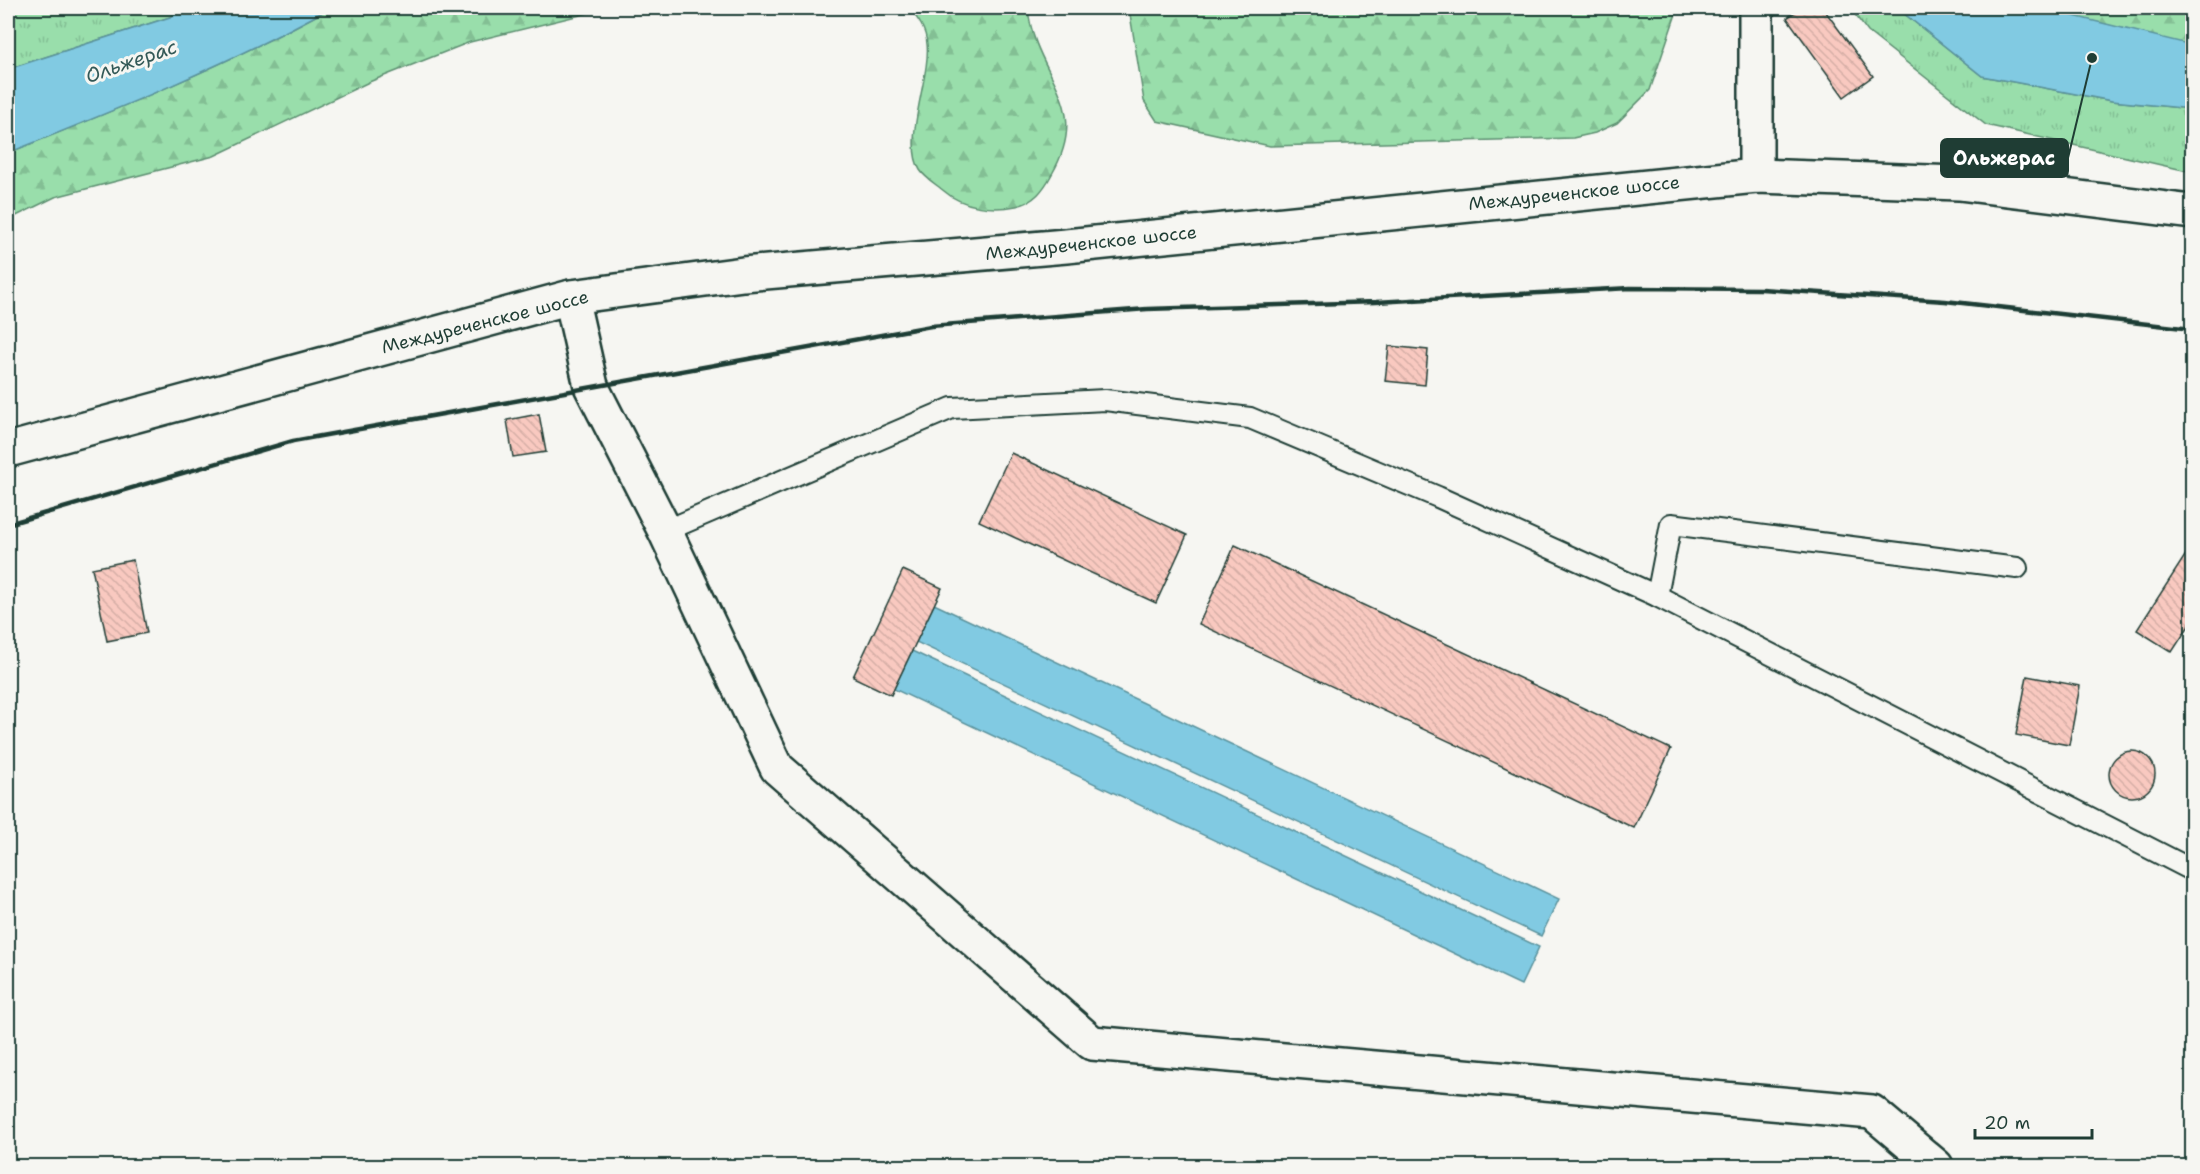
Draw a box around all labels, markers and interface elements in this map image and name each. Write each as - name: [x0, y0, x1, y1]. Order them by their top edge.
- water label: Ольжерас: [82, 33, 180, 89]
- callout: Ольжерас: [1941, 139, 2068, 177]
- text: Ольжерас: [1953, 145, 2055, 171]
- street label: Междуреченское шоссе: [1467, 170, 1681, 216]
- street label: Междуреченское шоссе: [984, 220, 1198, 266]
- street label: Междуреченское шоссе: [379, 285, 591, 359]
- scale bar: [1975, 1102, 2092, 1140]
- text: 20 m: [1984, 1111, 2030, 1135]

